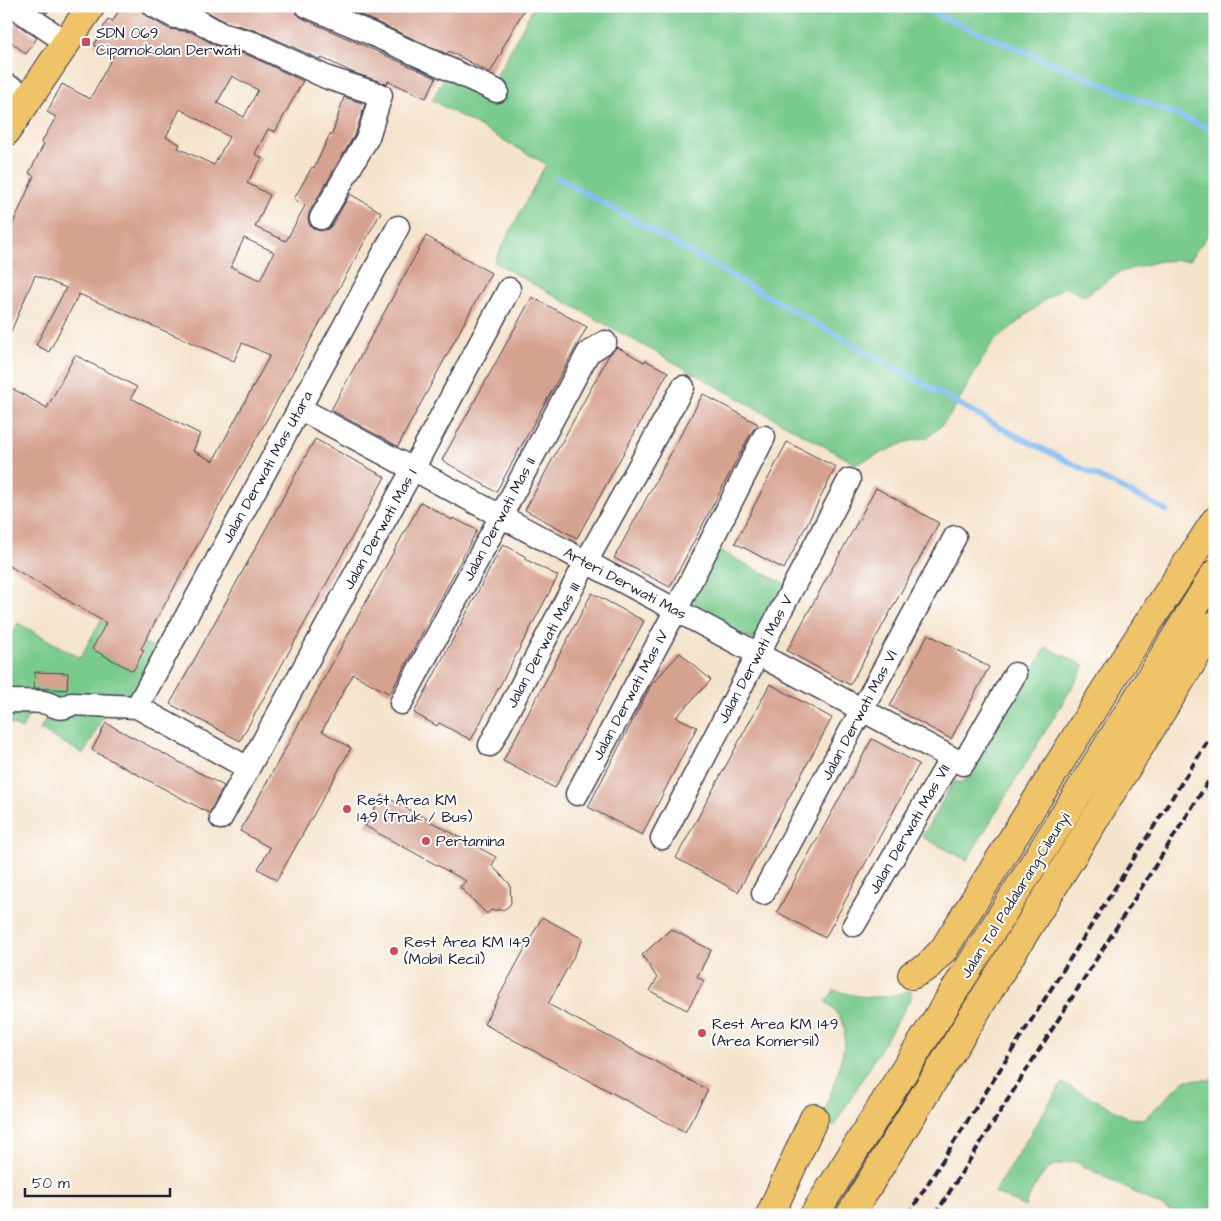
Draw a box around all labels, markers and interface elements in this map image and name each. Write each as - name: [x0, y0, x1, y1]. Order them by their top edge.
- place label: SDN 069 Cipamokolan Derwati: [96, 23, 241, 61]
- marker: SDN 069 Cipamokolan Derwati: [80, 36, 92, 48]
- street label: Jalan Derwati Mas Utara: [217, 387, 318, 547]
- street label: Jalan Derwati Mas II: [458, 454, 541, 585]
- street label: Jalan Derwati Mas I: [338, 465, 422, 593]
- street label: Arteri Derwati Mas: [560, 542, 690, 625]
- street label: Jalan Derwati Mas III: [501, 579, 586, 712]
- street label: Jalan Derwati Mas V: [713, 591, 798, 727]
- street label: Jalan Derwati Mas IV: [587, 626, 674, 764]
- street label: Jalan Derwati Mas VI: [816, 646, 903, 784]
- street label: Jalan Derwati Mas VII: [864, 760, 955, 898]
- place label: Rest Area KM 149 (Truk / Bus): [357, 790, 473, 828]
- marker: Rest Area KM 149 (Truk / Bus): [341, 803, 353, 815]
- street label: Jalan Tol Padalarang–Cileunyi: [956, 807, 1077, 983]
- place label: Pertamina: [436, 831, 505, 852]
- marker: Pertamina: [420, 835, 432, 847]
- place label: Rest Area KM 149 (Mobil Kecil): [404, 932, 530, 970]
- marker: Rest Area KM 149 (Mobil Kecil): [388, 945, 400, 957]
- place label: Rest Area KM 149 (Area Komersil): [712, 1014, 838, 1052]
- marker: Rest Area KM 149 (Area Komersil): [696, 1027, 708, 1039]
- scale bar: [25, 1166, 170, 1198]
- text: 50 m: [32, 1173, 70, 1194]

